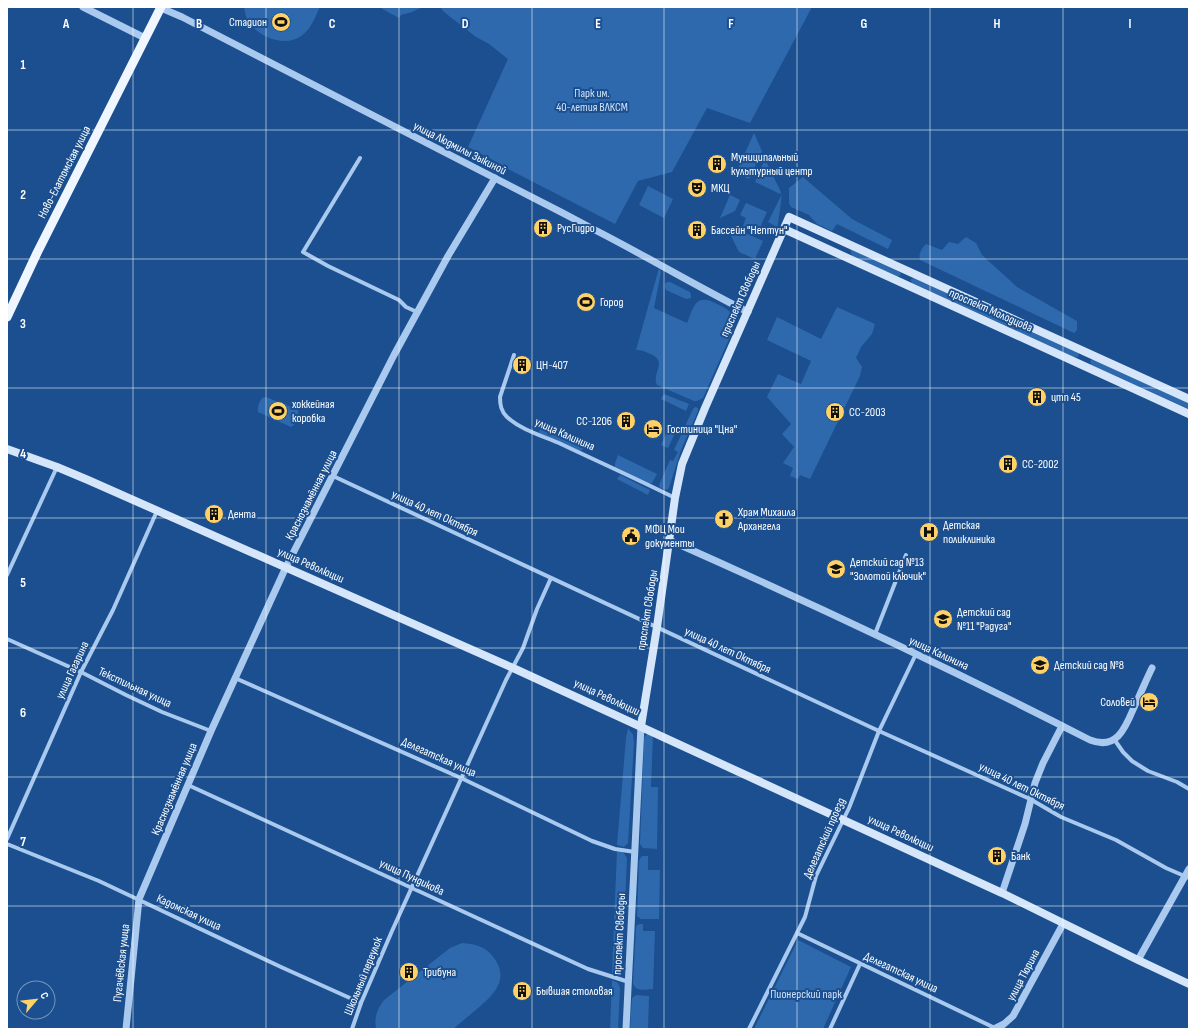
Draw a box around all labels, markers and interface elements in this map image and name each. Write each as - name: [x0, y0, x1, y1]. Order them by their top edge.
- sports icon: Стадион: [270, 11, 292, 33]
- place label: Стадион: [229, 15, 267, 30]
- text: A: [62, 16, 70, 32]
- text: B: [196, 16, 202, 32]
- text: C: [329, 16, 336, 32]
- text: D: [462, 16, 469, 32]
- text: E: [595, 16, 601, 32]
- text: F: [728, 16, 734, 32]
- text: G: [861, 16, 868, 32]
- text: H: [994, 16, 1001, 32]
- text: I: [1129, 16, 1132, 32]
- text: 1: [20, 57, 26, 73]
- park label: Парк им. 40-летия ВЛКСМ: [556, 86, 628, 115]
- street label: улица Людмилы Зыкиной: [411, 118, 509, 178]
- street label: Ново-Елатомская улица: [35, 123, 94, 221]
- place label: Муниципальный культурный центр: [731, 150, 813, 179]
- building icon: Муниципальный культурный центр: [706, 153, 728, 175]
- theatre icon: МКЦ: [686, 177, 708, 199]
- place label: МКЦ: [711, 181, 730, 196]
- text: 2: [20, 187, 26, 203]
- building icon: РусГидро: [532, 217, 554, 239]
- building icon: Бассейн "Нептун": [686, 219, 708, 241]
- place label: РусГидро: [557, 221, 595, 236]
- place label: Бассейн "Нептун": [711, 223, 788, 238]
- street label: проспект Свободы: [717, 259, 764, 339]
- street label: проспект Молодцова: [947, 285, 1035, 336]
- sports icon: Город: [575, 291, 597, 313]
- place label: Город: [600, 295, 623, 310]
- text: 3: [20, 316, 26, 332]
- building icon: ЦН-407: [511, 354, 533, 376]
- place label: ЦН-407: [536, 358, 568, 373]
- building icon: цтп 45: [1026, 386, 1048, 408]
- place label: цтп 45: [1051, 390, 1081, 405]
- place label: хоккейная коробка: [292, 397, 335, 426]
- sports icon: хоккейная коробка: [267, 400, 289, 422]
- building icon: СС-2003: [824, 401, 846, 423]
- place label: СС-2003: [849, 405, 886, 420]
- building icon: СС-1206: [615, 410, 637, 432]
- place label: СС-1206: [576, 414, 612, 429]
- street label: улица Калинина: [532, 415, 597, 455]
- hotel icon: Гостиница "Цна": [642, 418, 664, 440]
- place label: Гостиница "Цна": [667, 422, 737, 437]
- text: 4: [20, 446, 26, 462]
- street label: Краснознамённая улица: [282, 447, 341, 543]
- building icon: СС-2002: [997, 453, 1019, 475]
- place label: СС-2002: [1022, 457, 1059, 472]
- street label: улица 40 лет Октября: [389, 487, 481, 540]
- building icon: Дента: [203, 503, 225, 525]
- place label: Храм Михаила Архангела: [737, 505, 796, 534]
- place label: Дента: [228, 507, 256, 522]
- church icon: Храм Михаила Архангела: [713, 508, 735, 530]
- place label: Детская поликлиника: [943, 518, 996, 547]
- hospital icon: Детская поликлиника: [918, 521, 940, 543]
- place label: МФЦ Мои документы: [645, 522, 695, 551]
- public building icon: МФЦ Мои документы: [620, 525, 642, 547]
- street label: улица Революции: [275, 544, 346, 587]
- place label: Детский сад №13 "Золотой ключик": [850, 555, 926, 584]
- school or university icon: Детский сад №13 "Золотой ключик": [825, 558, 847, 580]
- street label: проспект Свободы: [634, 569, 661, 651]
- text: 5: [20, 575, 26, 591]
- place label: Детский сад №11 "Радуга": [957, 605, 1011, 634]
- school or university icon: Детский сад №11 "Радуга": [932, 608, 954, 630]
- street label: улица 40 лет Октября: [682, 624, 774, 677]
- street label: улица Калинина: [907, 633, 971, 674]
- street label: улица Гагарина: [53, 639, 93, 702]
- school or university icon: Детский сад №8: [1029, 654, 1051, 676]
- place label: Детский сад №8: [1054, 658, 1124, 673]
- street label: Текстильная улица: [96, 664, 174, 711]
- street label: улица Революции: [571, 676, 642, 719]
- hotel icon: Соловей: [1138, 691, 1160, 713]
- place label: Соловей: [1100, 695, 1135, 710]
- text: 6: [20, 705, 26, 721]
- street label: Делегатская улица: [399, 734, 479, 781]
- street label: Краснознамённая улица: [148, 740, 201, 838]
- street label: улица 40 лет Октября: [976, 759, 1067, 814]
- street label: Делегатский проезд: [800, 795, 849, 881]
- street label: улица Революции: [865, 812, 936, 855]
- text: 7: [20, 834, 26, 850]
- building icon: Банк: [986, 845, 1008, 867]
- place label: Банк: [1011, 849, 1031, 864]
- street label: улица Пундикова: [377, 856, 447, 899]
- street label: Кадомская улица: [154, 891, 224, 934]
- street label: проспект Свободы: [610, 893, 629, 975]
- street label: Пугачёвская улица: [110, 923, 133, 1003]
- street label: Школьный переулок: [341, 934, 386, 1018]
- street label: улица Тюрина: [1004, 946, 1043, 1004]
- street label: Делегатская улица: [861, 949, 941, 996]
- building icon: Трибуна: [398, 961, 420, 983]
- place label: Трибуна: [423, 965, 457, 980]
- north arrow: [16, 980, 56, 1020]
- building icon: Бывшая столовая: [511, 980, 533, 1002]
- place label: Бывшая столовая: [536, 984, 613, 999]
- park label: Пионерский парк: [770, 987, 842, 1002]
- text: С: [37, 990, 52, 1001]

